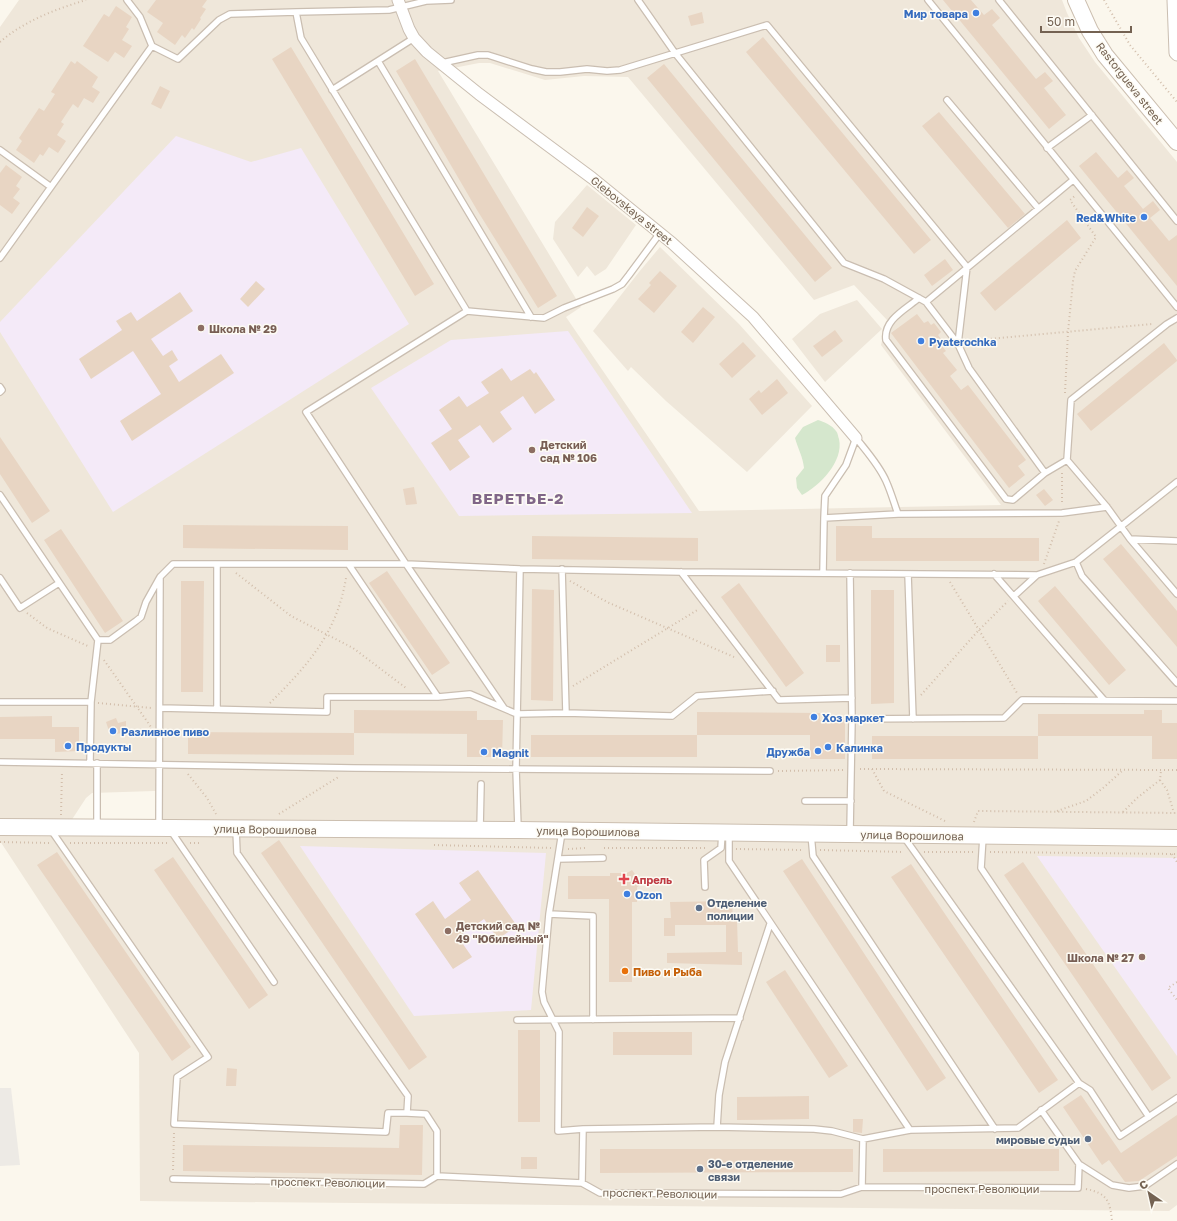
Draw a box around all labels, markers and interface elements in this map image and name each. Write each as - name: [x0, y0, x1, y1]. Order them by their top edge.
- place label: Мир товара: [904, 7, 968, 20]
- marker: Мир товара: [971, 8, 981, 18]
- scale bar: [1041, 8, 1131, 34]
- text: 50 m: [1047, 14, 1075, 29]
- street label: Rastorgueva street: [1094, 39, 1166, 127]
- street label: Glebovskaya street: [589, 173, 675, 247]
- place label: Red&White: [1076, 211, 1136, 224]
- marker: Red&White: [1139, 212, 1149, 222]
- place label: Школа № 29: [209, 322, 277, 335]
- marker: Школа № 29: [196, 323, 206, 333]
- place label: Pyaterochka: [929, 335, 996, 348]
- marker: Pyaterochka: [916, 336, 926, 346]
- place label: Детский сад № 106: [540, 438, 597, 464]
- marker: Детский сад № 106: [527, 445, 537, 455]
- district label: ВЕРЕТЬЕ-2: [472, 489, 564, 507]
- place label: Хоз маркет: [822, 711, 885, 724]
- marker: Хоз маркет: [809, 712, 819, 722]
- place label: Разливное пиво: [121, 725, 210, 738]
- marker: Разливное пиво: [108, 726, 118, 736]
- place label: Продукты: [76, 740, 131, 753]
- marker: Продукты: [63, 741, 73, 751]
- place label: Калинка: [836, 741, 883, 754]
- marker: Калинка: [823, 742, 833, 752]
- place label: Дружба: [767, 745, 810, 758]
- place label: Magnit: [492, 746, 530, 759]
- marker: Дружба: [813, 746, 823, 756]
- marker: Magnit: [479, 747, 489, 757]
- street label: улица Ворошилова: [213, 822, 317, 836]
- street label: улица Ворошилова: [536, 824, 640, 838]
- street label: улица Ворошилова: [860, 828, 964, 842]
- place label: Апрель: [632, 873, 672, 886]
- marker: Апрель: [619, 874, 629, 884]
- place label: Ozon: [635, 888, 663, 901]
- marker: Ozon: [622, 889, 632, 899]
- place label: Отделение полиции: [707, 896, 767, 922]
- marker: Отделение полиции: [694, 903, 704, 913]
- place label: Детский сад № 49 "Юбилейный": [456, 919, 548, 945]
- marker: Детский сад № 49 "Юбилейный": [443, 926, 453, 936]
- place label: Школа № 27: [1067, 951, 1134, 964]
- marker: Школа № 27: [1137, 952, 1147, 962]
- place label: Пиво и Рыба: [633, 965, 702, 978]
- marker: Пиво и Рыба: [620, 966, 630, 976]
- place label: мировые судьи: [996, 1133, 1080, 1146]
- marker: мировые судьи: [1083, 1134, 1093, 1144]
- place label: 30-е отделение связи: [708, 1157, 794, 1183]
- marker: 30-е отделение связи: [695, 1164, 705, 1174]
- north arrow: [1129, 1173, 1169, 1213]
- street label: проспект Революции: [270, 1174, 386, 1190]
- text: С: [1136, 1177, 1150, 1192]
- street label: проспект Революции: [925, 1182, 1039, 1195]
- street label: проспект Революции: [602, 1185, 718, 1201]

